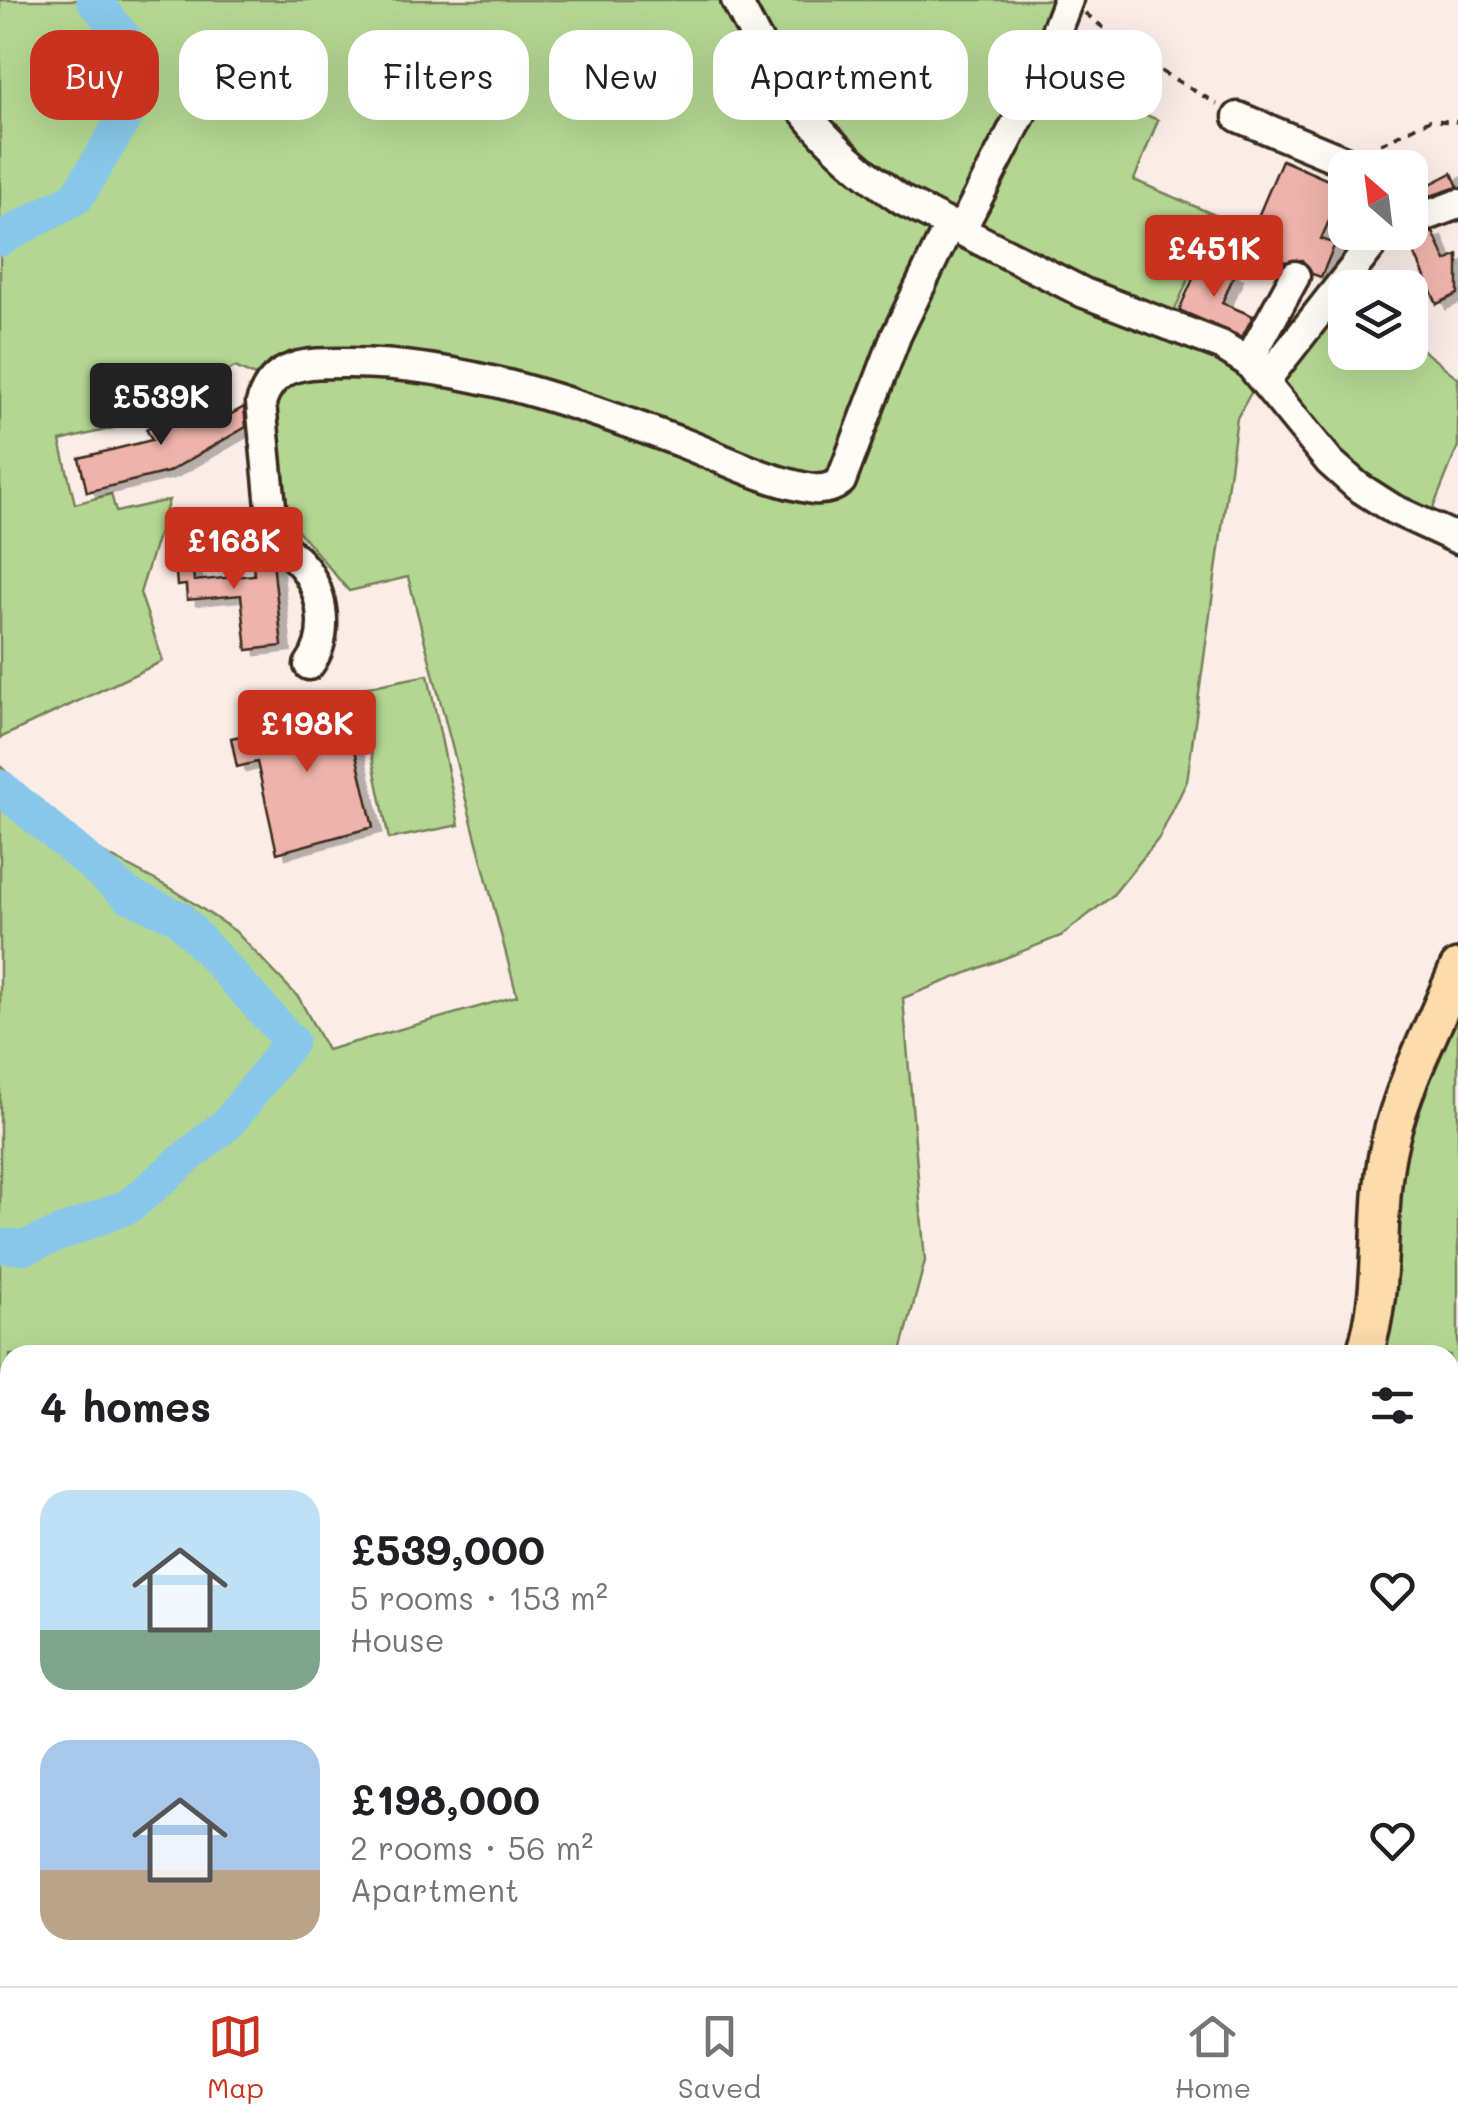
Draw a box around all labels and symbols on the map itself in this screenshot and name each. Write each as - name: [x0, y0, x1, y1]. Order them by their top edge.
- north arrow: [1328, 150, 1428, 250]
- pin: £451K: [1144, 215, 1284, 300]
- pin: £539K: [91, 363, 231, 448]
- pin: £168K: [164, 507, 304, 592]
- pin: £198K: [237, 690, 377, 775]

